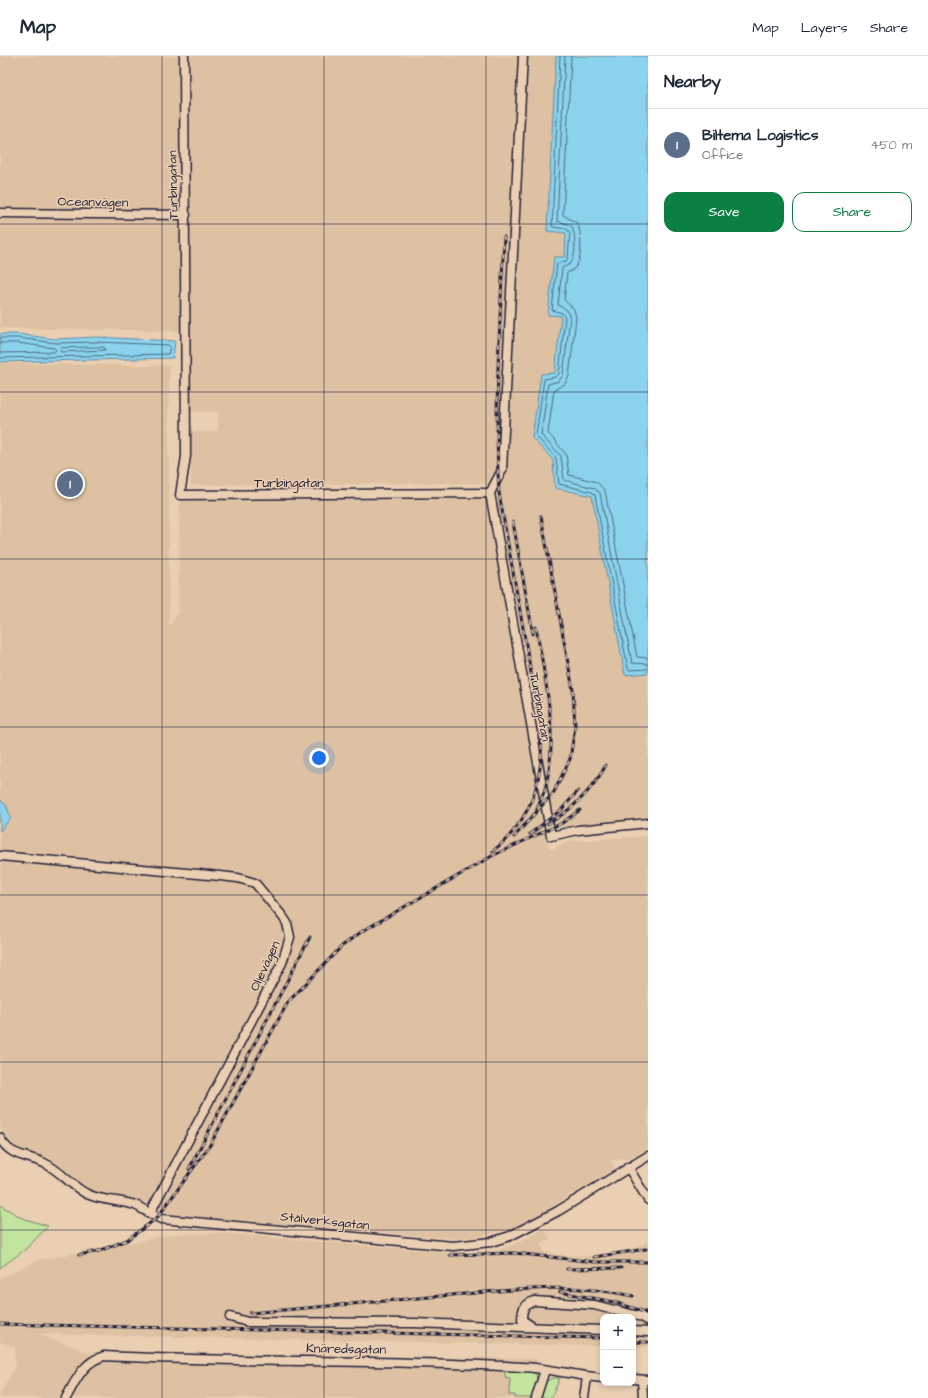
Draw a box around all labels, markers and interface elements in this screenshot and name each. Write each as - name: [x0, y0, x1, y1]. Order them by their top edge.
- text: Map: [20, 14, 56, 41]
- text: Map: [752, 18, 779, 38]
- text: Layers: [801, 18, 848, 38]
- text: Share: [870, 18, 908, 38]
- text: Nearby: [664, 70, 721, 94]
- text: Biltema Logistics: [702, 125, 819, 146]
- text: 1: [676, 136, 678, 154]
- text: 450 m: [870, 136, 912, 154]
- text: Office: [702, 146, 743, 164]
- street label: Turbingatan: [163, 150, 184, 220]
- street label: Oceanvägen: [57, 192, 129, 213]
- button: Save: [664, 192, 784, 232]
- button: Share: [792, 192, 912, 232]
- pin: 1: [57, 469, 83, 499]
- street label: Turbingatan: [254, 474, 324, 493]
- street label: Turbingatan: [524, 671, 555, 743]
- your location: [309, 748, 329, 768]
- street label: Oljevägen: [245, 937, 286, 995]
- street label: Stålverksgatan: [279, 1207, 371, 1236]
- map controls: [600, 1314, 636, 1386]
- button: +: [600, 1314, 636, 1350]
- street label: Knäredsgatan: [306, 1339, 387, 1360]
- button: −: [600, 1350, 636, 1386]

